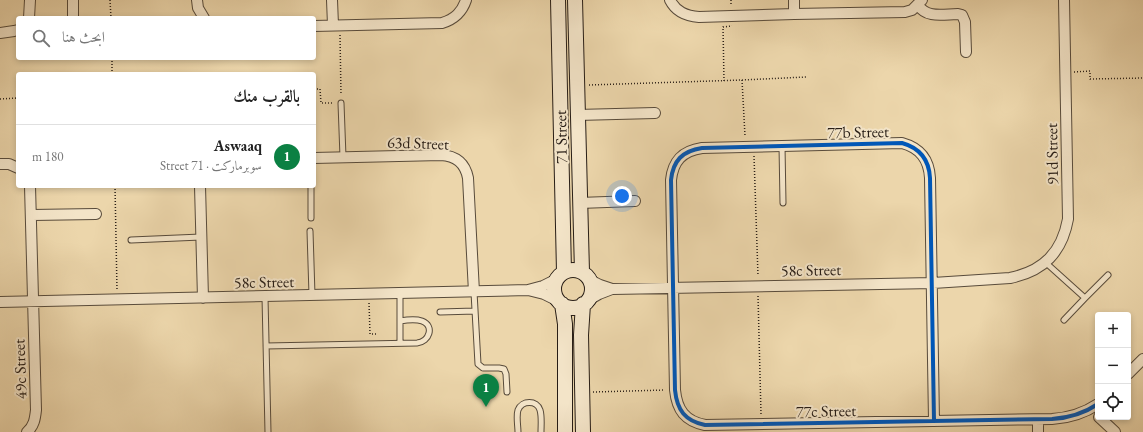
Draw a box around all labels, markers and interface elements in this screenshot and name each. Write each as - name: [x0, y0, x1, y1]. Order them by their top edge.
- search box: [16, 16, 316, 60]
- icon: search: [30, 27, 52, 49]
- text: ابحث هنا: [62, 27, 105, 46]
- text: بالقرب منك: [233, 85, 300, 107]
- street label: 71 Street: [550, 110, 572, 164]
- street label: 77b Street: [827, 121, 889, 143]
- street label: 91d Street: [1041, 123, 1063, 185]
- street label: 63d Street: [387, 131, 449, 155]
- text: Aswaaq: [214, 136, 262, 155]
- text: 180 m: [32, 148, 63, 165]
- text: 1: [284, 148, 290, 165]
- text: سوبرماركت · 71 Street: [160, 157, 262, 174]
- your location: [612, 186, 632, 206]
- street label: 58c Street: [781, 259, 841, 281]
- street label: 58c Street: [234, 271, 294, 293]
- map controls: [1095, 312, 1131, 420]
- button: +: [1095, 312, 1131, 348]
- street label: 49c Street: [8, 339, 32, 399]
- button: −: [1095, 348, 1131, 384]
- pin: 1: [473, 374, 499, 407]
- button: locate: [1095, 384, 1131, 420]
- street label: 77c Street: [796, 400, 856, 422]

